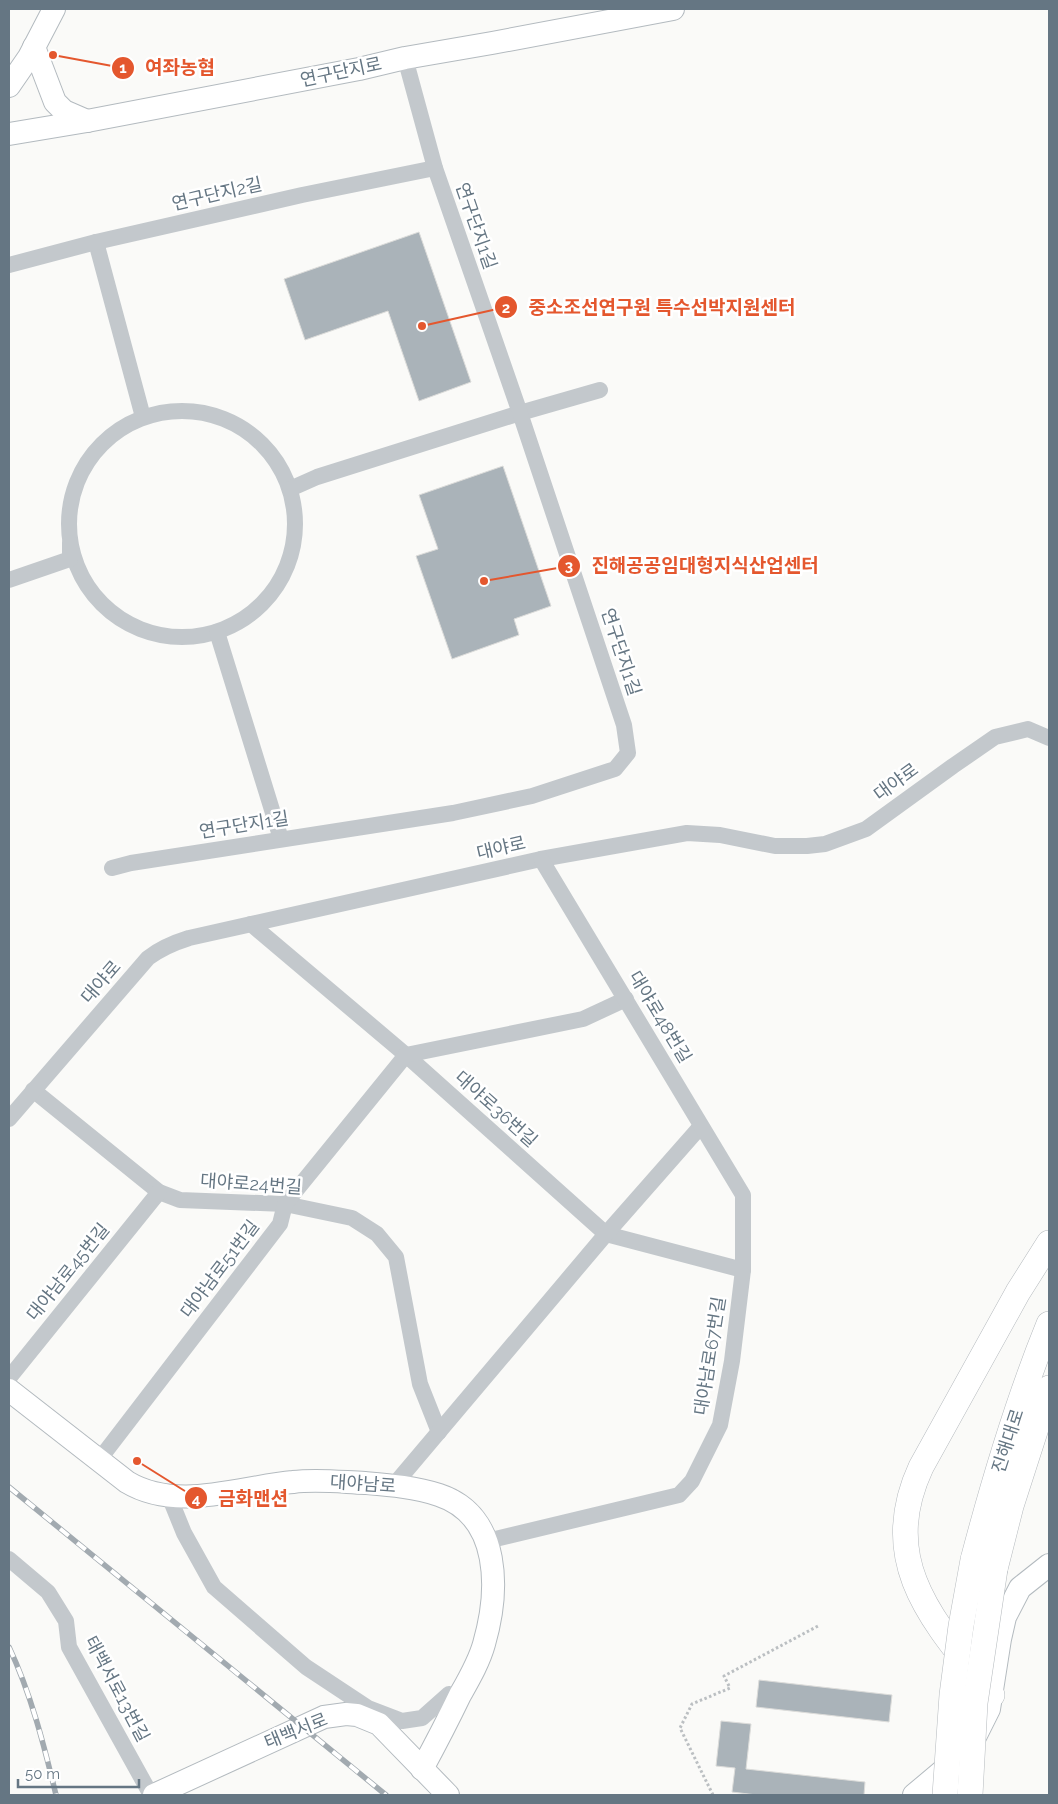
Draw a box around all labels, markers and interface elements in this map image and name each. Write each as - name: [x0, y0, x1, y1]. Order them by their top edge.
- callout: 여좌농협: [110, 51, 225, 85]
- street label: 연구단지로: [298, 53, 384, 90]
- text: 여좌농협: [145, 56, 215, 78]
- text: 1: [119, 59, 127, 77]
- street label: 연구단지2길: [170, 173, 264, 214]
- street label: 연구단지1길: [452, 180, 501, 272]
- callout: 중소조선연구원 특수선박지원센터: [494, 290, 806, 324]
- text: 중소조선연구원 특수선박지원센터: [529, 296, 795, 318]
- text: 2: [502, 299, 510, 317]
- callout: 진해공공임대형지식산업센터: [556, 549, 828, 583]
- text: 진해공공임대형지식산업센터: [591, 554, 819, 576]
- text: 3: [565, 557, 573, 575]
- street label: 연구단지1길: [598, 606, 645, 698]
- street label: 대야로: [869, 758, 922, 805]
- street label: 연구단지1길: [198, 807, 290, 842]
- street label: 대야로: [474, 832, 527, 863]
- street label: 대야로: [76, 956, 125, 1007]
- street label: 대야로48번길: [625, 967, 696, 1066]
- street label: 대야로36번길: [451, 1066, 542, 1151]
- street label: 대야로24번길: [199, 1169, 303, 1198]
- street label: 대야남로51번길: [176, 1216, 263, 1322]
- street label: 대야남로45번길: [22, 1219, 113, 1325]
- street label: 대야남로67번길: [690, 1295, 729, 1417]
- street label: 진해대로: [987, 1406, 1028, 1476]
- street label: 대야남로: [329, 1471, 397, 1496]
- callout: 금화맨션: [183, 1481, 298, 1515]
- text: 금화맨션: [218, 1487, 288, 1509]
- text: 4: [192, 1490, 201, 1508]
- street label: 태백서로13번길: [81, 1632, 154, 1745]
- street label: 태백서로: [261, 1708, 330, 1753]
- scale bar: [18, 1756, 139, 1788]
- text: 50 m: [25, 1765, 60, 1783]

